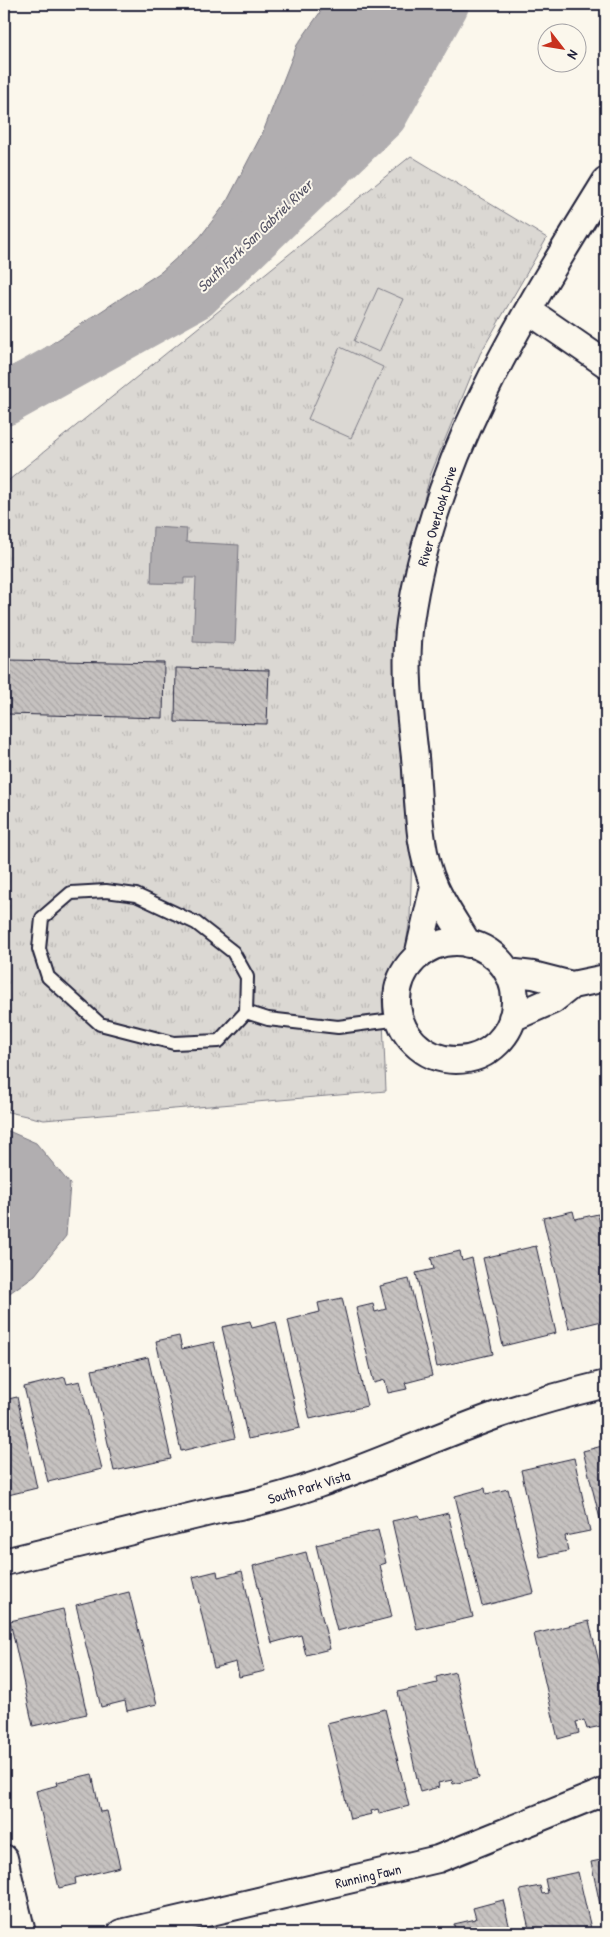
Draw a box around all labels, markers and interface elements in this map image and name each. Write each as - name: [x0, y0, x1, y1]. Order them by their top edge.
- north arrow: [538, 22, 588, 72]
- text: N: [563, 47, 584, 64]
- water label: South Fork San Gabriel River: [192, 173, 319, 297]
- street label: River Overlook Drive: [412, 463, 461, 568]
- street label: South Park Vista: [265, 1465, 353, 1508]
- street label: Running Fawn: [333, 1859, 403, 1893]

